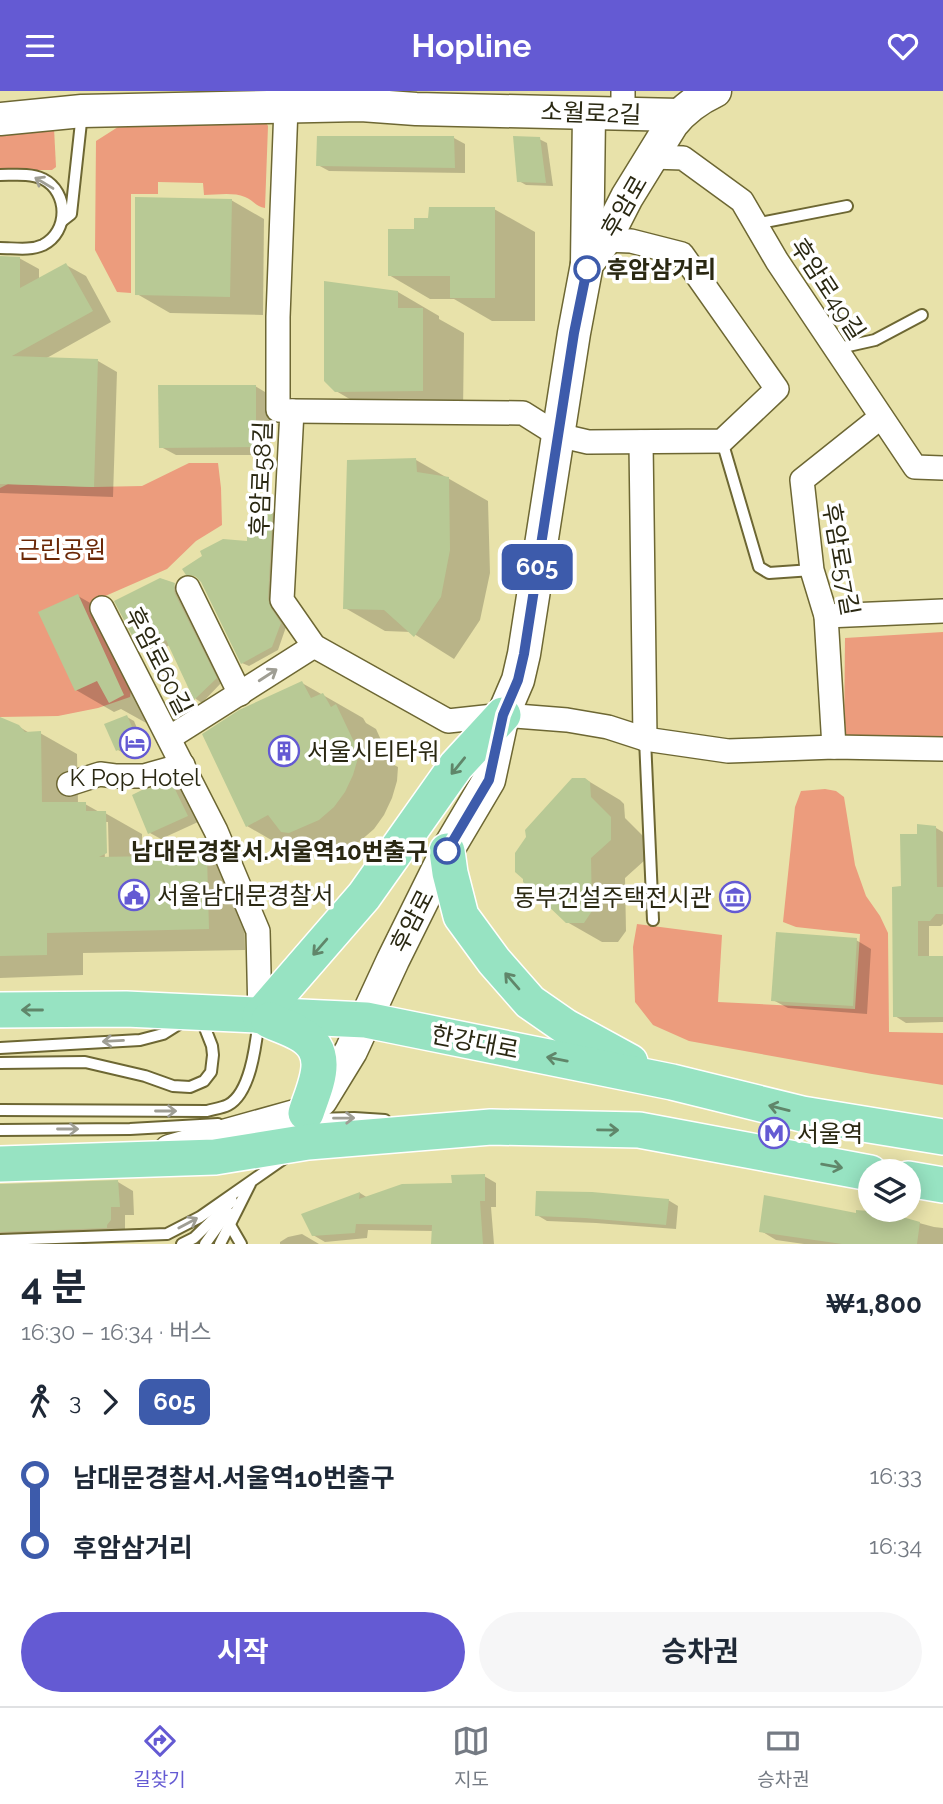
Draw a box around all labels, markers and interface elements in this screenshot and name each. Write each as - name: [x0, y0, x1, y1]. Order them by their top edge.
- icon: menu: [21, 27, 59, 65]
- text: Hopline: [411, 27, 532, 64]
- icon: heart: [884, 27, 922, 65]
- street label: 소월로2길: [540, 97, 642, 129]
- street label: 후암로: [595, 170, 653, 242]
- one-way arrow: [35, 176, 55, 190]
- street label: 후암로49길: [784, 233, 872, 345]
- place label: 후암삼거리: [606, 255, 716, 284]
- marker: 후암삼거리: [574, 256, 600, 282]
- street label: 후암로58길: [244, 421, 278, 537]
- street label: 후암로57길: [817, 500, 865, 618]
- park label: 근린공원: [18, 535, 106, 564]
- line badge: 605: [497, 544, 577, 590]
- text: 605: [516, 552, 558, 581]
- street label: 후암로60길: [119, 602, 199, 720]
- one-way arrow: [258, 668, 277, 683]
- hotel icon: K Pop Hotel: [118, 726, 152, 760]
- building icon: 서울시티타워: [267, 734, 301, 768]
- place label: 서울시티타워: [307, 737, 439, 766]
- one-way arrow: [450, 756, 465, 774]
- place label: K Pop Hotel: [69, 763, 201, 792]
- place label: 남대문경찰서.서울역10번출구: [131, 837, 428, 866]
- marker: 남대문경찰서.서울역10번출구: [434, 838, 460, 864]
- public building icon: 서울남대문경찰서: [117, 878, 151, 912]
- museum icon: 동부건설주택전시관: [718, 880, 752, 914]
- place label: 서울남대문경찰서: [157, 881, 334, 910]
- place label: 동부건설주택전시관: [513, 883, 712, 912]
- street label: 후암로: [384, 885, 440, 957]
- one-way arrow: [312, 937, 328, 955]
- one-way arrow: [504, 972, 520, 990]
- one-way arrow: [21, 1003, 44, 1017]
- street label: 한강대로: [429, 1019, 521, 1065]
- one-way arrow: [102, 1035, 125, 1048]
- one-way arrow: [546, 1051, 569, 1065]
- one-way arrow: [768, 1101, 791, 1115]
- one-way arrow: [154, 1104, 177, 1117]
- one-way arrow: [333, 1111, 356, 1125]
- metro station icon: 서울역: [757, 1116, 791, 1150]
- place label: 서울역: [797, 1119, 863, 1148]
- one-way arrow: [56, 1122, 79, 1136]
- one-way arrow: [597, 1123, 620, 1136]
- map controls: [858, 1159, 921, 1222]
- button: layers: [858, 1159, 921, 1222]
- one-way arrow: [821, 1160, 843, 1173]
- one-way arrow: [177, 1216, 198, 1229]
- text: 4 분: [21, 1264, 87, 1309]
- text: ₩1,800: [826, 1289, 922, 1319]
- text: 16:30 – 16:34 · 버스: [21, 1318, 212, 1345]
- icon: walk: [21, 1383, 59, 1421]
- icon: forward: [91, 1383, 129, 1421]
- text: 605: [153, 1387, 196, 1416]
- text: 3: [69, 1388, 81, 1415]
- text: 16:33: [869, 1462, 922, 1489]
- text: 남대문경찰서.서울역10번출구: [73, 1463, 395, 1493]
- text: 16:34: [869, 1532, 922, 1559]
- text: 후암삼거리: [73, 1533, 193, 1563]
- button: 시작: [21, 1612, 465, 1692]
- button: 승차권: [479, 1612, 922, 1692]
- tab: 길찾기: [133, 1722, 186, 1791]
- tab: 지도: [452, 1722, 490, 1791]
- tab: 승차권: [757, 1722, 810, 1791]

